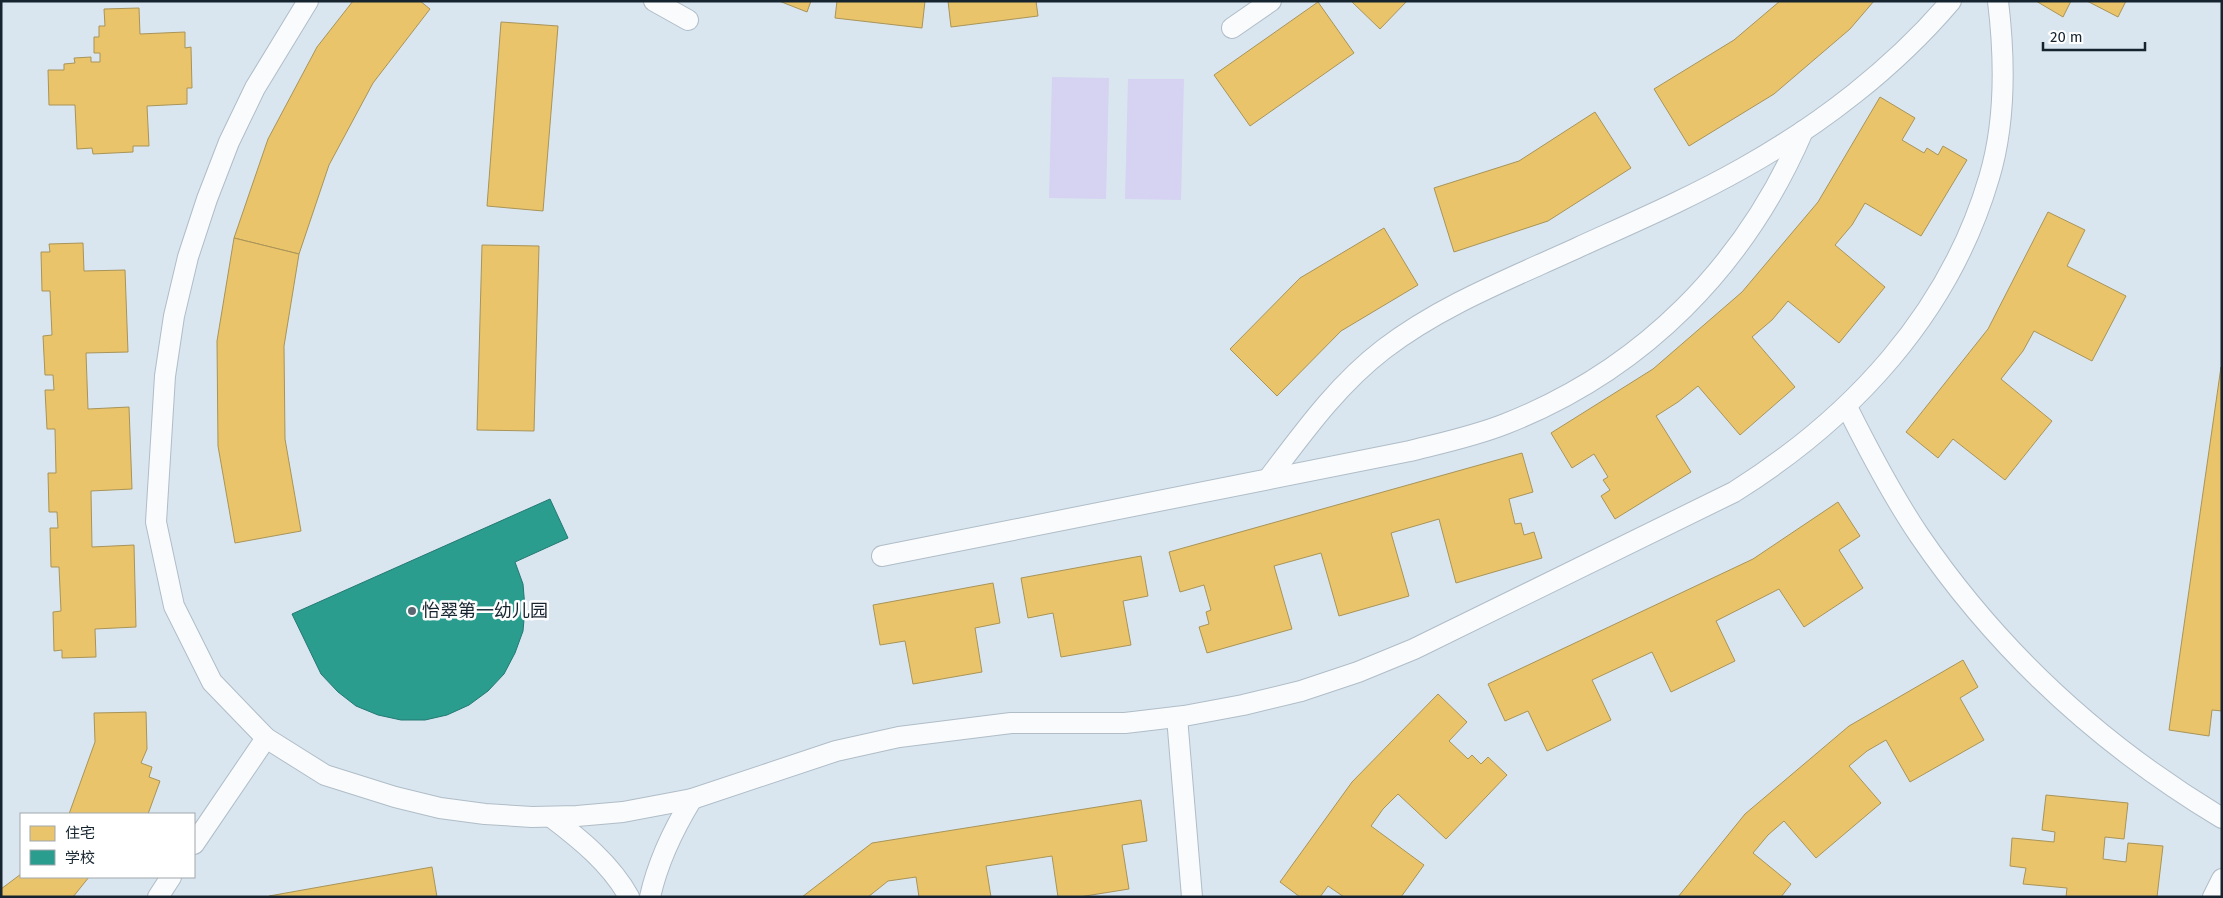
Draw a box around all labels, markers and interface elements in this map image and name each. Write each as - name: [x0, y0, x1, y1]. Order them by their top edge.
- scale bar: [2043, 20, 2146, 52]
- text: 20 m: [2050, 28, 2083, 46]
- place label: 怡翠第一幼儿园: [422, 600, 548, 622]
- marker: 怡翠第一幼儿园: [406, 605, 418, 617]
- legend: [20, 813, 195, 878]
- text: 住宅: [65, 824, 95, 842]
- text: 学校: [65, 849, 95, 867]

